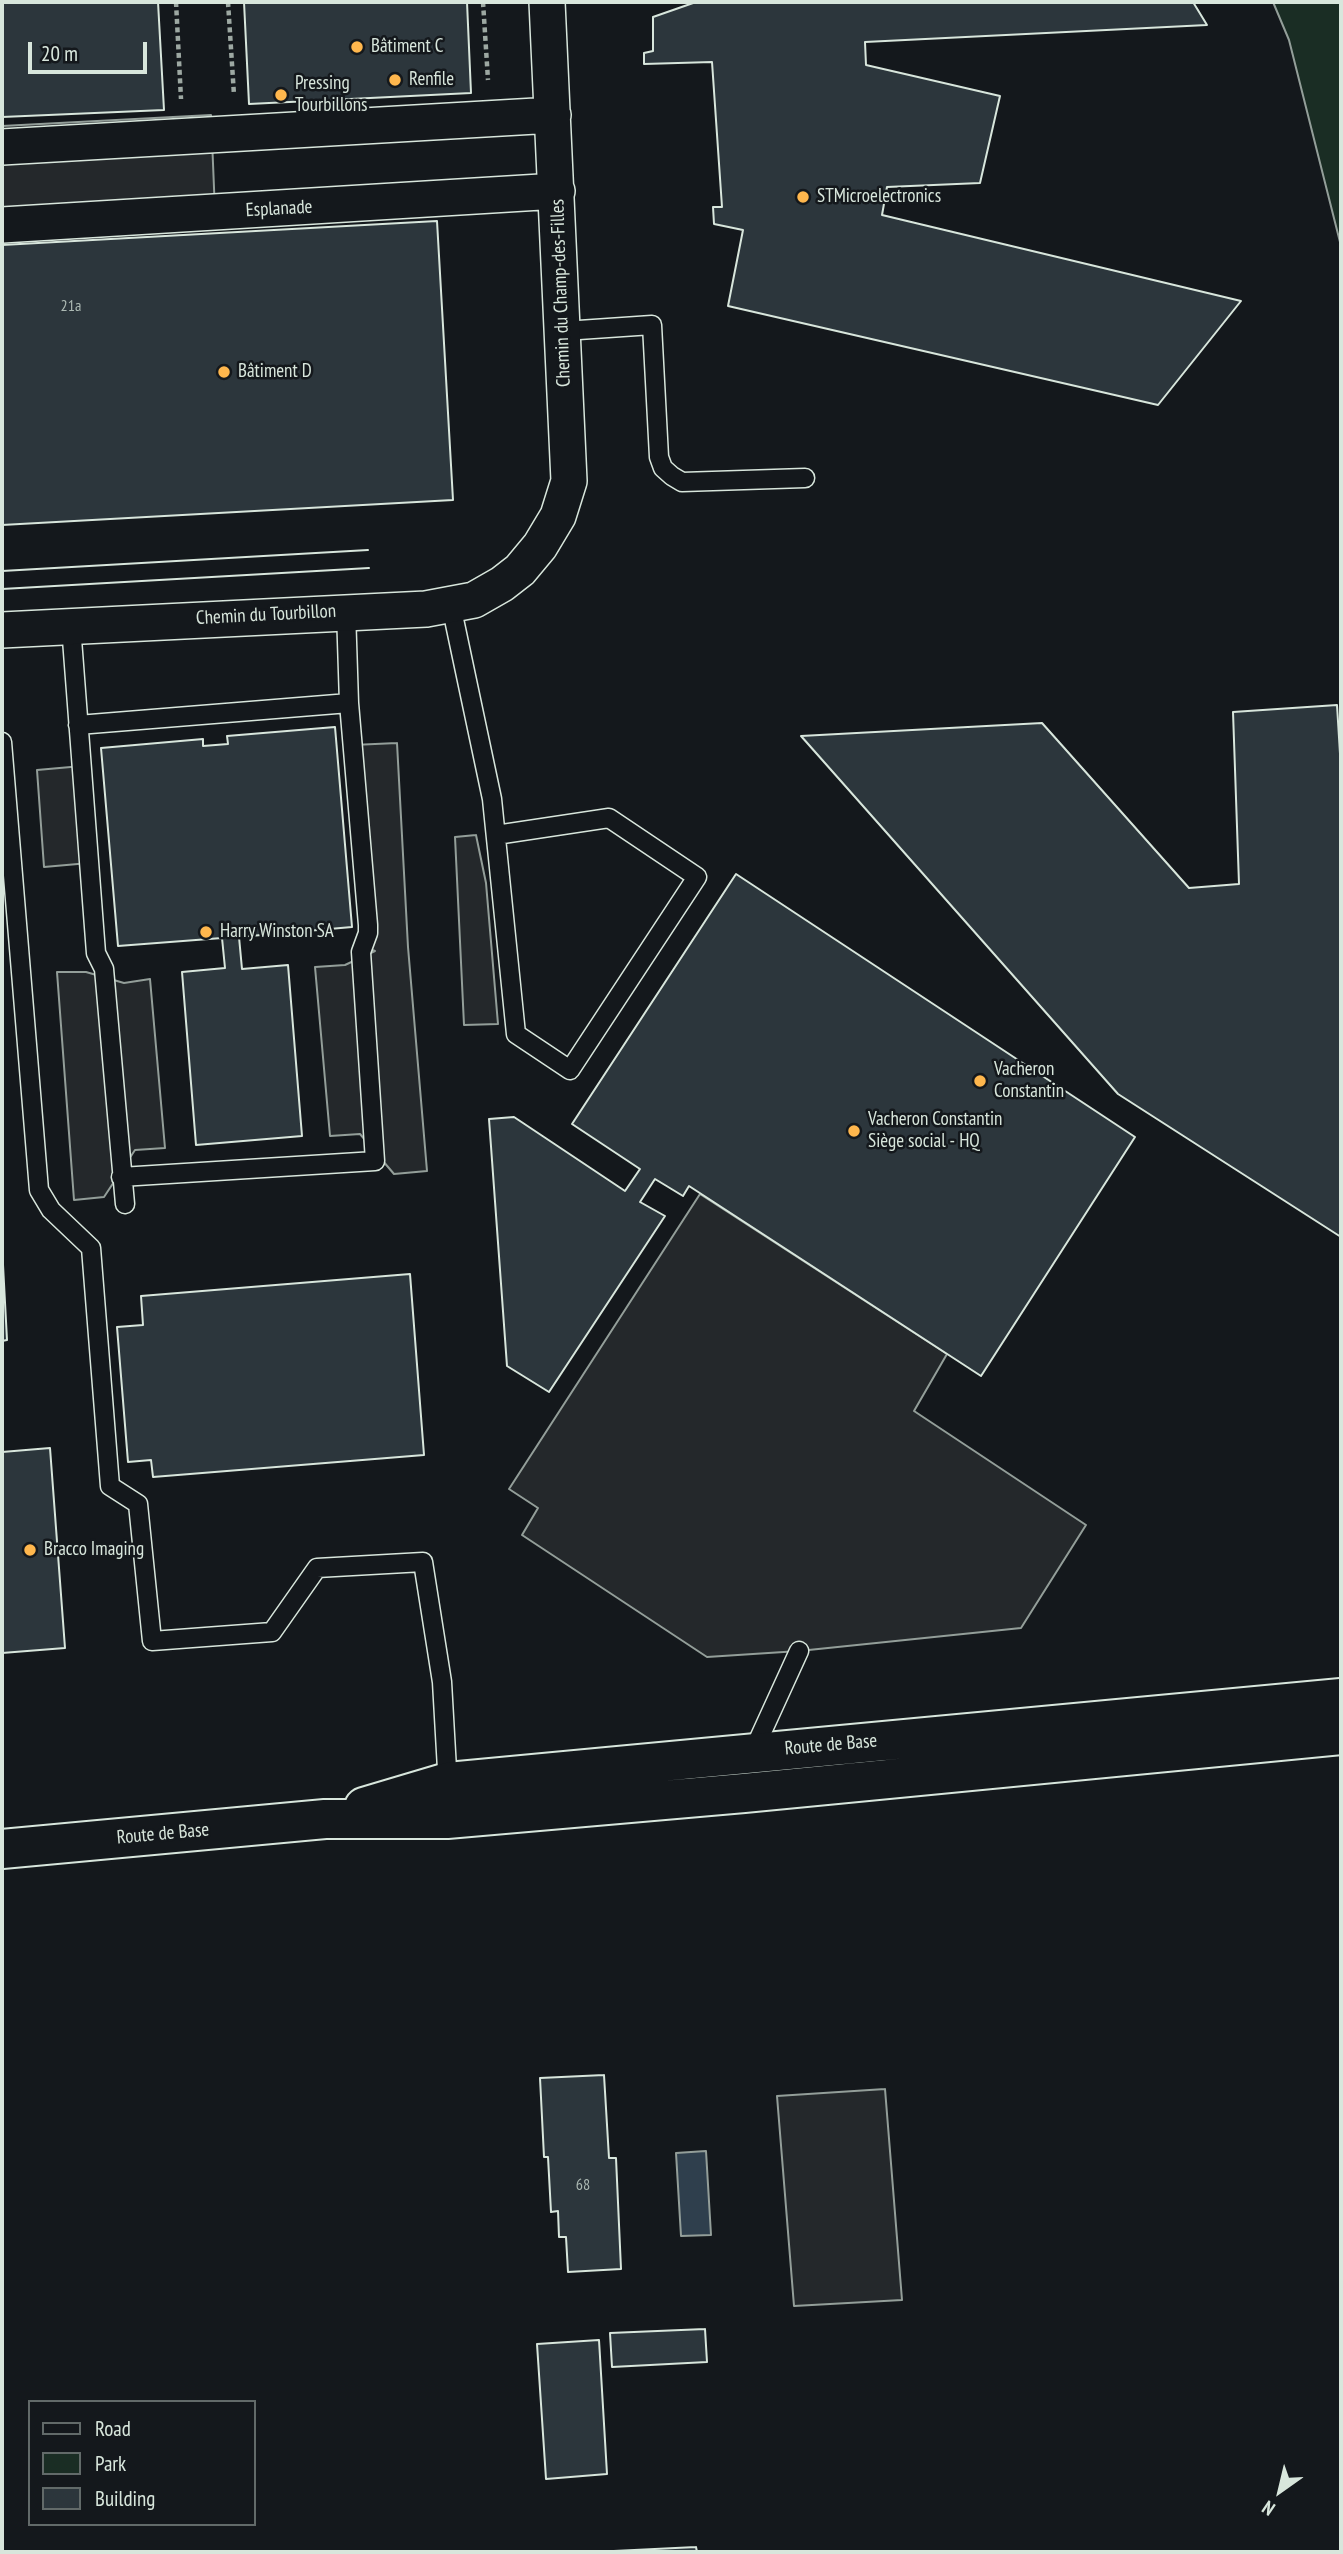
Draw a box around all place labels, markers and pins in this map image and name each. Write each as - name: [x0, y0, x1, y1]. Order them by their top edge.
- place label: Bâtiment C: [371, 36, 443, 58]
- marker: Bâtiment C: [349, 39, 365, 55]
- place label: Renfile: [409, 69, 454, 91]
- marker: Renfile: [387, 72, 403, 88]
- place label: Pressing Tourbillons: [295, 73, 367, 117]
- marker: Pressing Tourbillons: [273, 87, 289, 103]
- place label: STMicroelectronics: [817, 186, 941, 208]
- marker: STMicroelectronics: [795, 189, 811, 205]
- place label: Bâtiment D: [238, 361, 312, 383]
- marker: Bâtiment D: [216, 364, 232, 380]
- place label: Harry Winston SA: [220, 921, 334, 943]
- marker: Harry Winston SA: [198, 924, 214, 940]
- place label: Vacheron Constantin: [994, 1059, 1064, 1103]
- marker: Vacheron Constantin: [972, 1073, 988, 1089]
- place label: Vacheron Constantin Siège social - HQ: [868, 1109, 1002, 1153]
- marker: Vacheron Constantin Siège social - HQ: [846, 1123, 862, 1139]
- place label: Bracco Imaging: [44, 1539, 144, 1561]
- marker: Bracco Imaging: [22, 1542, 38, 1558]

